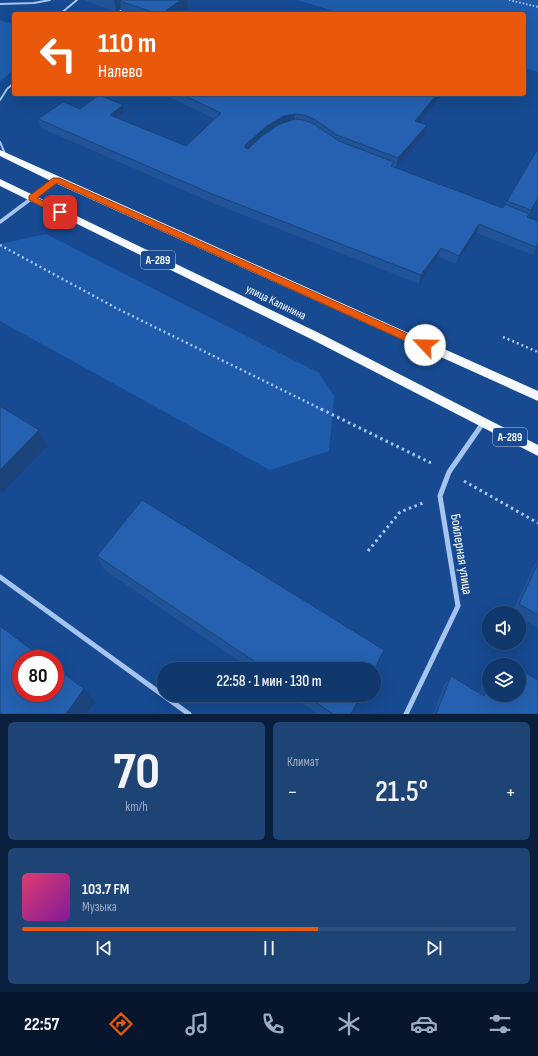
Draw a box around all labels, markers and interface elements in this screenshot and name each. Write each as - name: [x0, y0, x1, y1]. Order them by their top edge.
- text: 110 m: [98, 27, 156, 60]
- icon: left: [32, 28, 84, 80]
- text: Налево: [98, 61, 143, 82]
- pin: [43, 195, 77, 229]
- icon: arrive: [49, 201, 71, 223]
- road number: А-289: [141, 251, 175, 269]
- street label: улица Калинина: [243, 281, 309, 324]
- position arrow: [404, 324, 446, 366]
- road number: А-289: [493, 428, 527, 446]
- street label: Бойлерная улица: [447, 512, 476, 596]
- map controls: [482, 606, 526, 702]
- button: sound: [482, 606, 526, 650]
- speed limit sign: 80: [12, 650, 64, 702]
- button: layers: [482, 658, 526, 702]
- text: 22:58 · 1 мин · 130 m: [217, 672, 321, 691]
- text: 70: [113, 741, 160, 804]
- text: Климат: [287, 754, 319, 770]
- text: 21.5°: [375, 774, 428, 810]
- text: −: [287, 779, 298, 806]
- text: +: [505, 779, 516, 806]
- text: km/h: [125, 799, 148, 815]
- text: 103.7 FM: [82, 880, 129, 899]
- text: Музыка: [82, 899, 117, 915]
- icon: previous: [93, 937, 115, 959]
- icon: pause: [258, 937, 280, 959]
- icon: next: [423, 937, 445, 959]
- icon: directions: [107, 1010, 135, 1038]
- icon: music: [183, 1010, 211, 1038]
- icon: phone: [259, 1010, 287, 1038]
- icon: climate: [335, 1010, 363, 1038]
- icon: car: [410, 1010, 438, 1038]
- icon: filters: [486, 1010, 514, 1038]
- text: 22:57: [24, 1014, 59, 1035]

